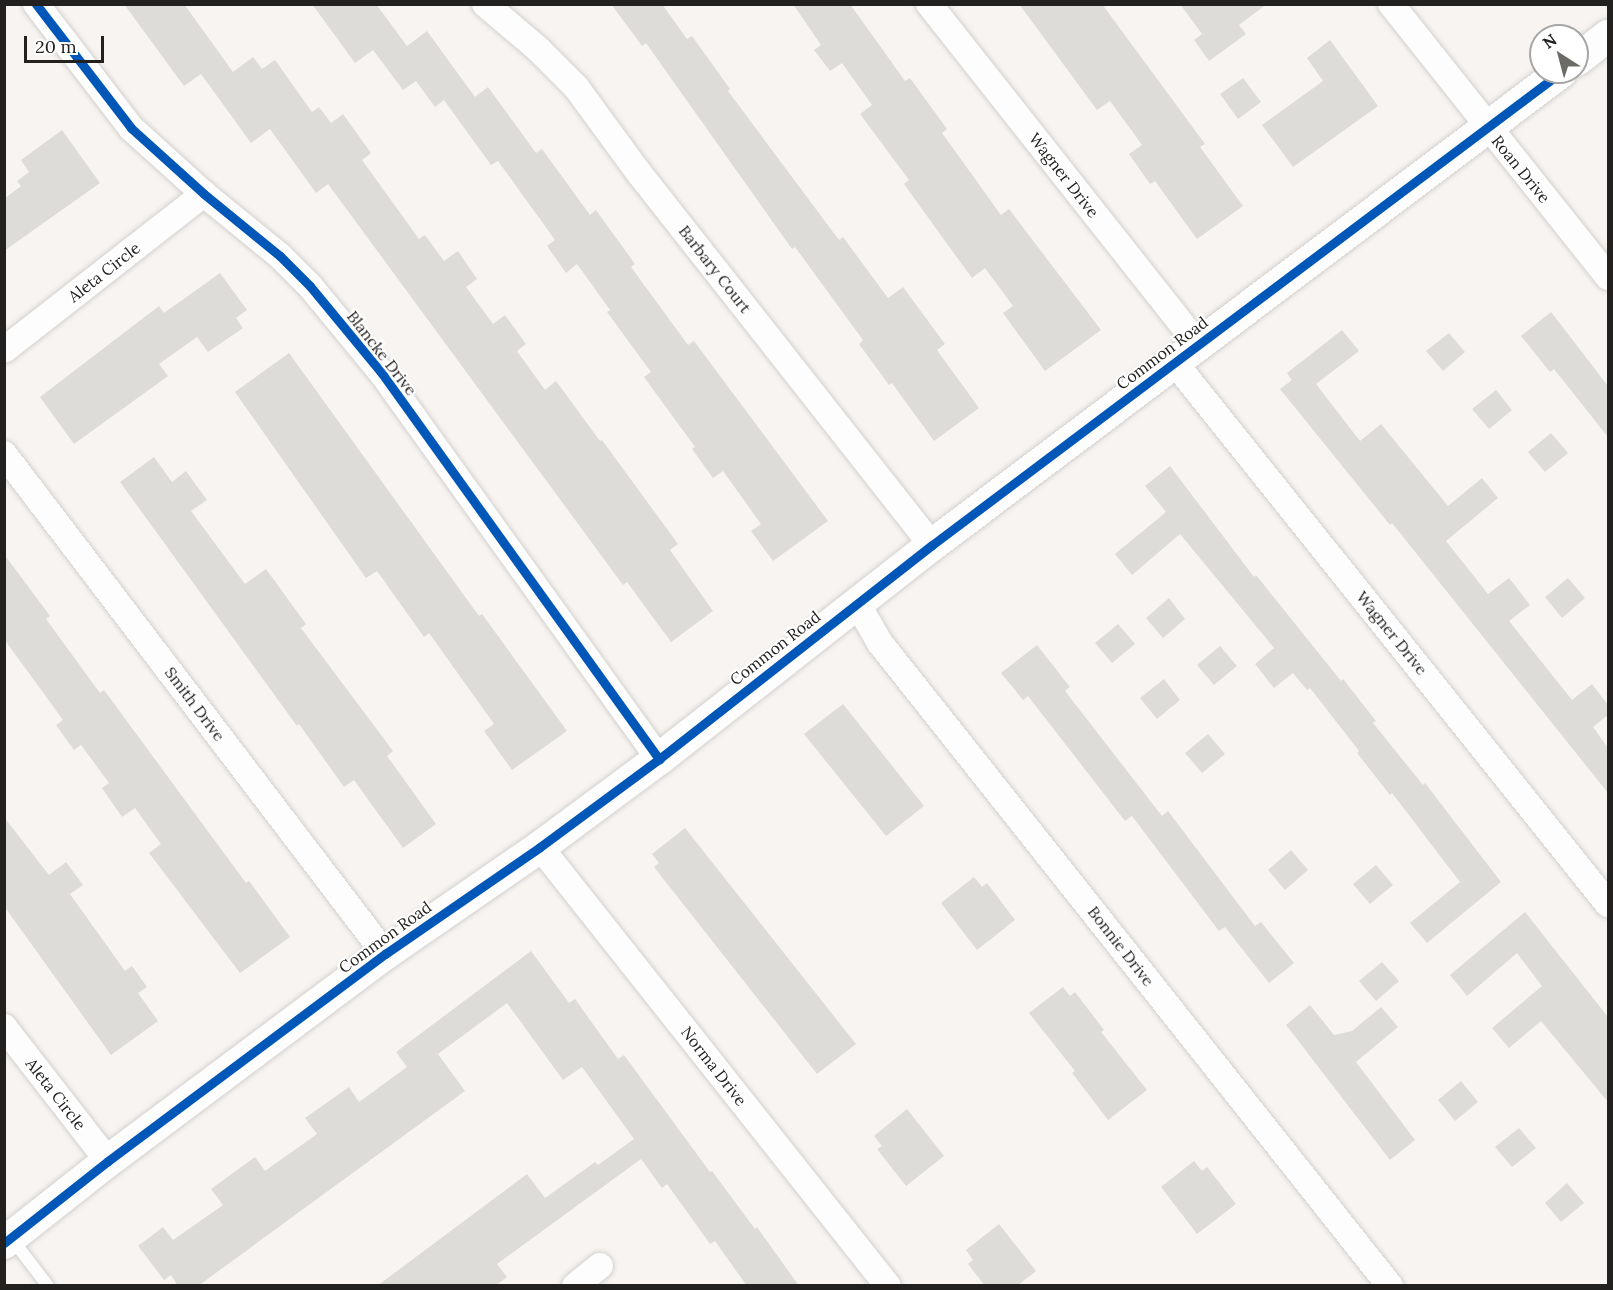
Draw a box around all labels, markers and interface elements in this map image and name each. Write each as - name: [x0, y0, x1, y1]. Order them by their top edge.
- scale bar: [27, 24, 106, 62]
- north arrow: [1529, 24, 1589, 84]
- text: N: [1539, 29, 1560, 53]
- text: 20 m: [35, 35, 77, 58]
- street label: Wagner Drive: [1025, 129, 1103, 221]
- street label: Roan Drive: [1488, 131, 1554, 207]
- street label: Barbary Court: [675, 221, 755, 317]
- street label: Aleta Circle: [64, 238, 144, 306]
- street label: Blancke Drive: [343, 307, 421, 399]
- street label: Common Road: [1112, 312, 1212, 394]
- street label: Wagner Drive: [1352, 587, 1432, 679]
- street label: Common Road: [726, 607, 824, 689]
- street label: Smith Drive: [161, 663, 229, 745]
- street label: Common Road: [335, 897, 435, 977]
- street label: Bonnie Drive: [1084, 902, 1158, 990]
- street label: Norma Drive: [677, 1023, 751, 1109]
- street label: Aleta Circle: [22, 1054, 90, 1134]

